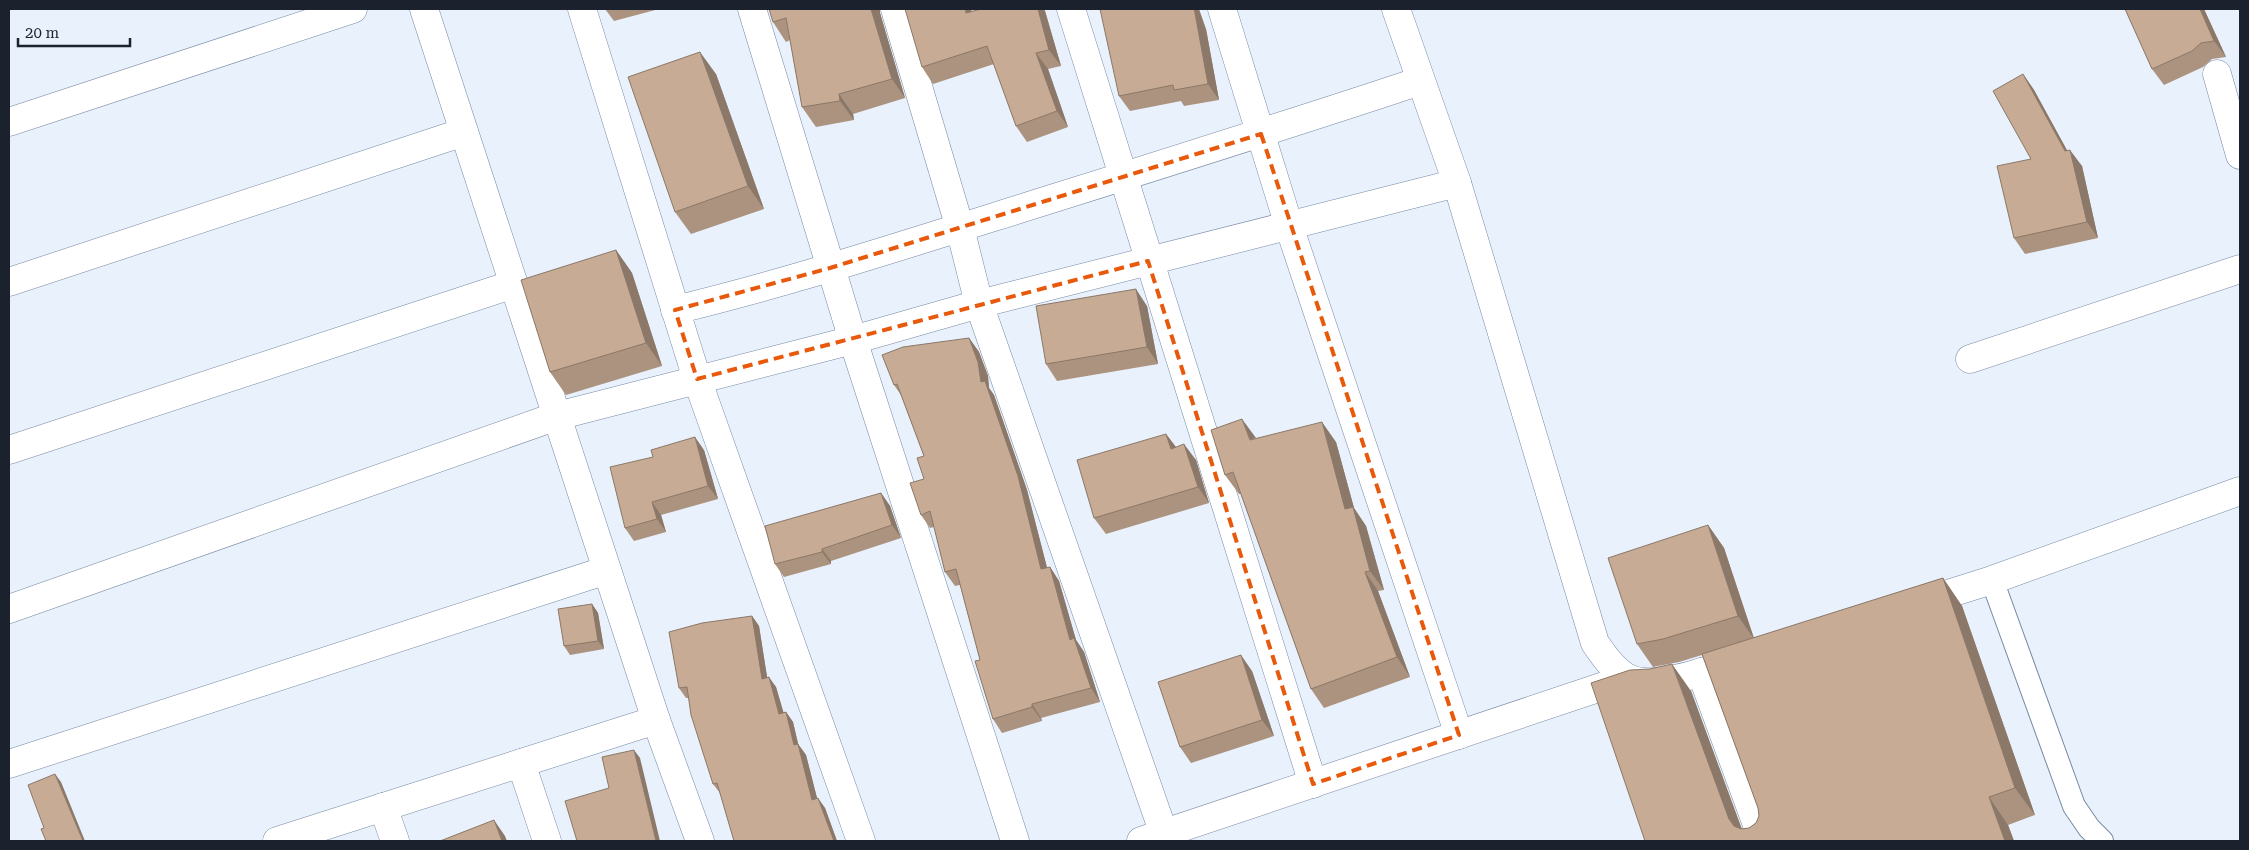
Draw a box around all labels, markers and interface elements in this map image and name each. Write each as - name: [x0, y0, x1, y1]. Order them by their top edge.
- scale bar: [18, 15, 130, 47]
- text: 20 m: [25, 24, 60, 42]

